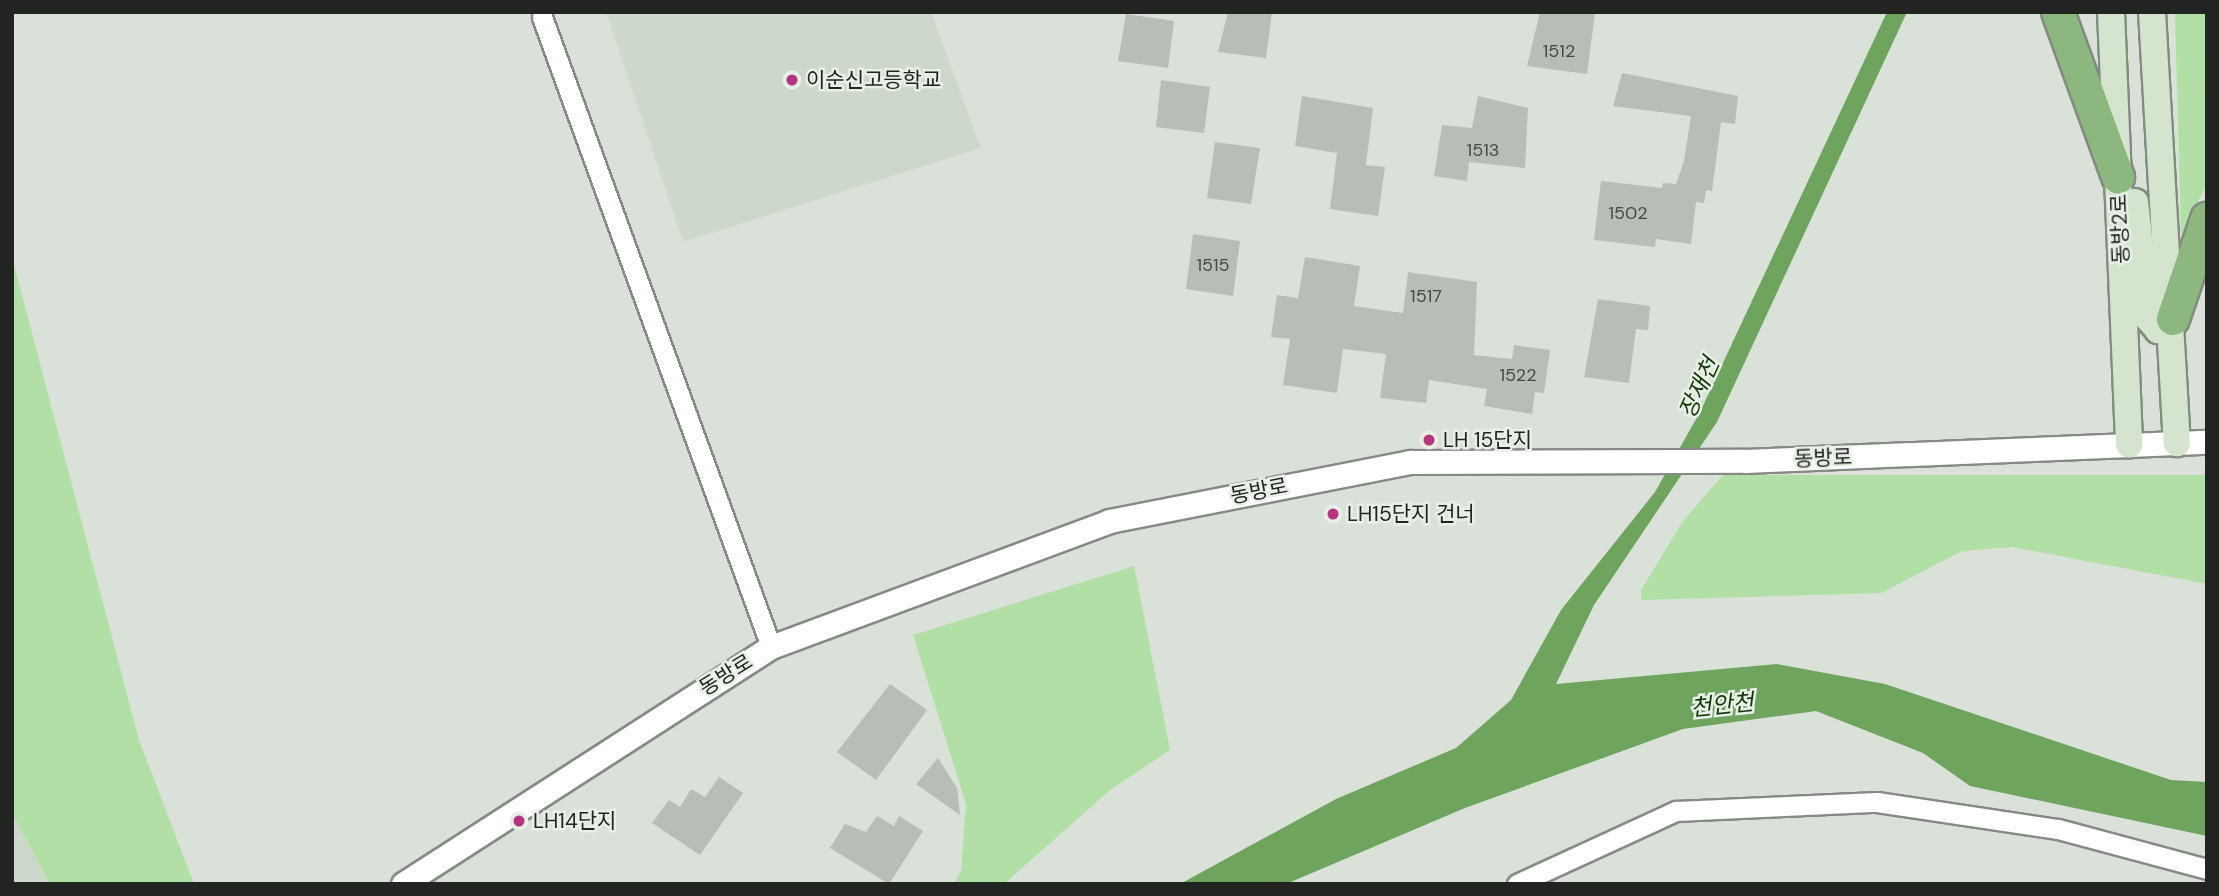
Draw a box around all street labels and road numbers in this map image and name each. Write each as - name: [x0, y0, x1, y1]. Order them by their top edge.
- street label: 동방2로: [2106, 194, 2134, 264]
- street label: 동방로: [1794, 444, 1852, 472]
- street label: 동방로: [1228, 473, 1290, 509]
- street label: 동방로: [695, 649, 757, 701]

